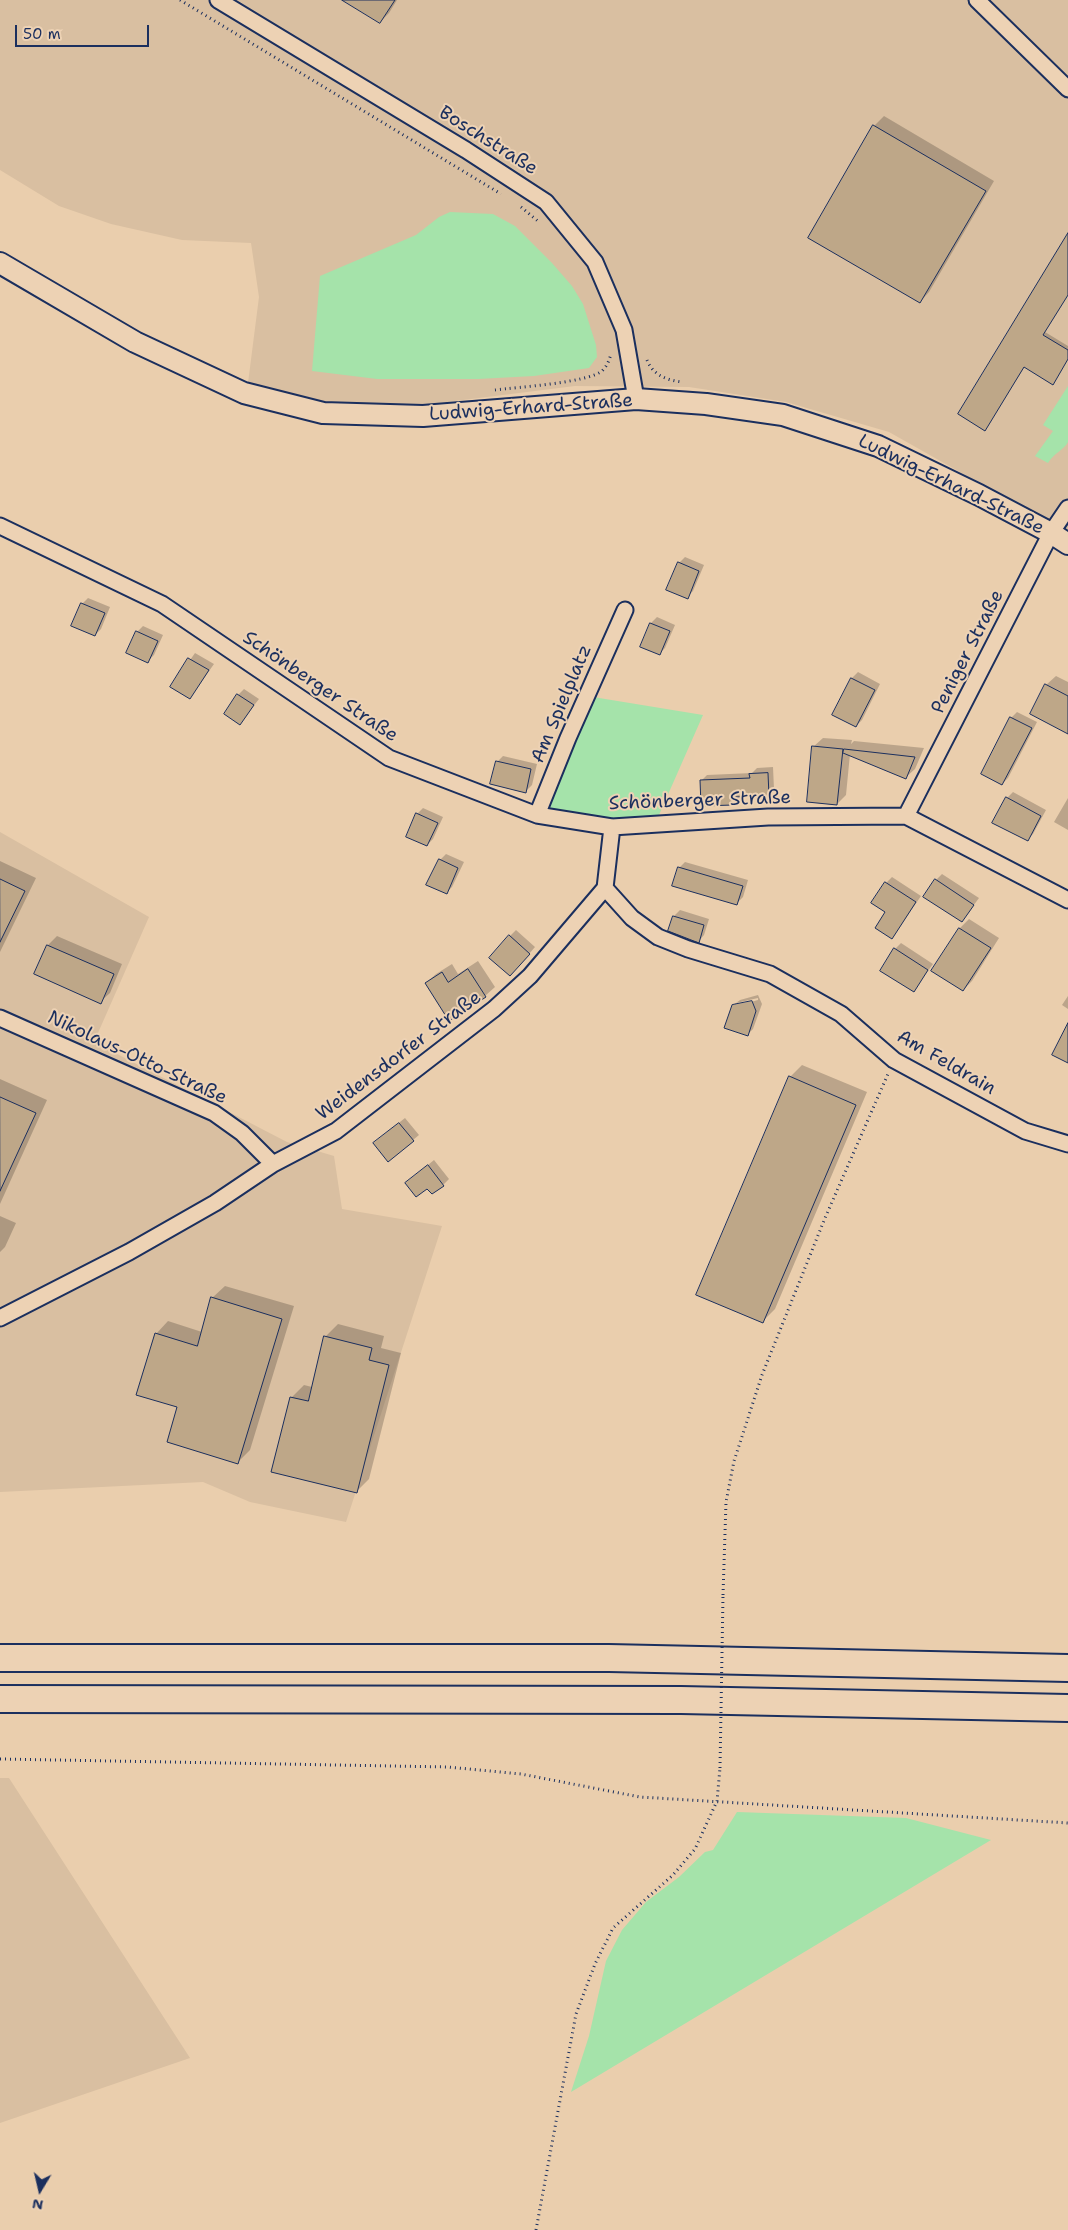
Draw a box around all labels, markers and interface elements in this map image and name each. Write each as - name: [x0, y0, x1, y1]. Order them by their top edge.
- scale bar: [18, 15, 151, 47]
- text: 50 m: [23, 24, 61, 44]
- street label: Boschstraße: [434, 102, 542, 180]
- street label: Ludwig-Erhard-Straße: [428, 390, 634, 426]
- street label: Ludwig-Erhard-Straße: [854, 430, 1048, 540]
- street label: Peniger Straße: [927, 586, 1009, 718]
- street label: Schönberger Straße: [238, 627, 402, 747]
- street label: Am Spielplatz: [527, 642, 597, 766]
- street label: Schönberger Straße: [608, 786, 792, 816]
- street label: Weidensdorfer Straße: [312, 986, 486, 1126]
- street label: Nikolaus-Otto-Straße: [44, 1006, 230, 1110]
- street label: Am Feldrain: [893, 1026, 999, 1100]
- north arrow: [15, 2165, 65, 2215]
- text: N: [31, 2195, 45, 2215]

